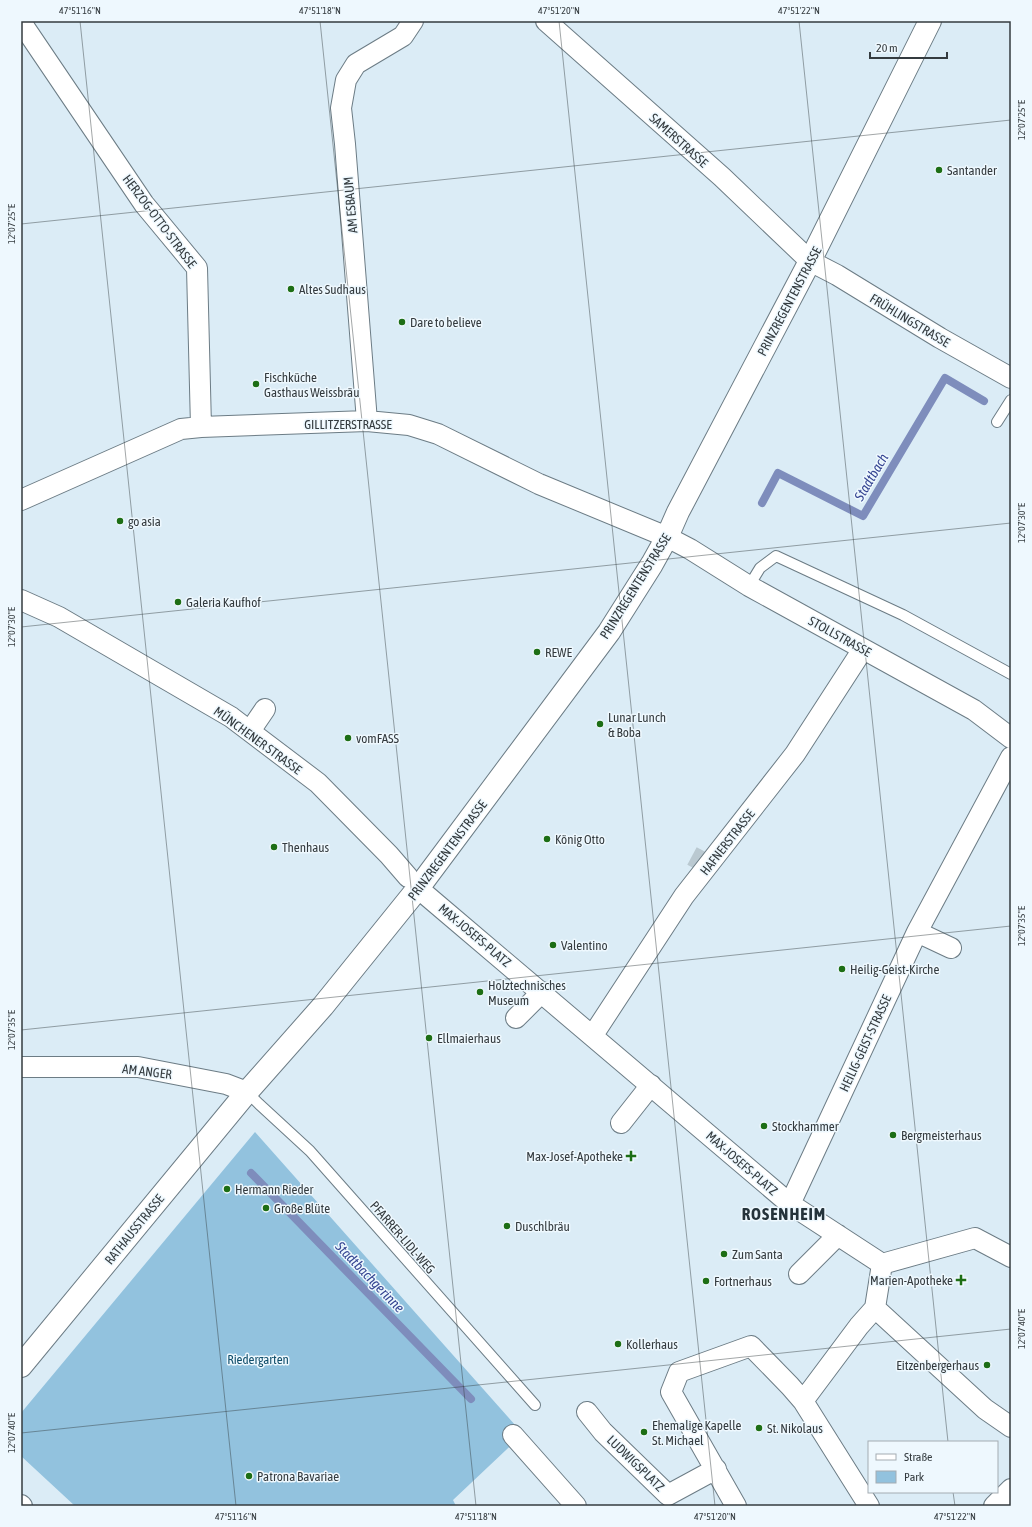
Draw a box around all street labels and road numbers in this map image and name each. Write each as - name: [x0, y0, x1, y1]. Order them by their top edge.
- street label: SAMERSTRASSE: [646, 110, 711, 171]
- street label: HERZOG-OTTO-STRASSE: [120, 172, 200, 271]
- street label: AM ESBAUM: [341, 176, 360, 234]
- street label: PRINZREGENTENSTRASSE: [754, 244, 825, 358]
- street label: FRÜHLINGSTRASSE: [867, 291, 953, 350]
- street label: GILLITZERSTRASSE: [304, 417, 392, 432]
- street label: PRINZREGENTENSTRASSE: [597, 530, 674, 642]
- street label: STOLLSTRASSE: [806, 613, 874, 660]
- street label: MÜNCHENER STRASSE: [211, 703, 305, 778]
- street label: PRINZREGENTENSTRASSE: [405, 797, 490, 903]
- street label: HAFNERSTRASSE: [697, 806, 758, 878]
- street label: MAX-JOSEFS-PLATZ: [436, 901, 514, 970]
- street label: HEILIG-GEIST-STRASSE: [836, 992, 895, 1094]
- street label: AM ANGER: [121, 1061, 173, 1082]
- street label: MAX-JOSEFS-PLATZ: [703, 1128, 781, 1199]
- street label: RATHAUSSTRASSE: [102, 1191, 167, 1267]
- street label: PFARRER-LIDL-WEG: [367, 1198, 438, 1277]
- street label: LUDWIGSPLATZ: [604, 1432, 667, 1494]

